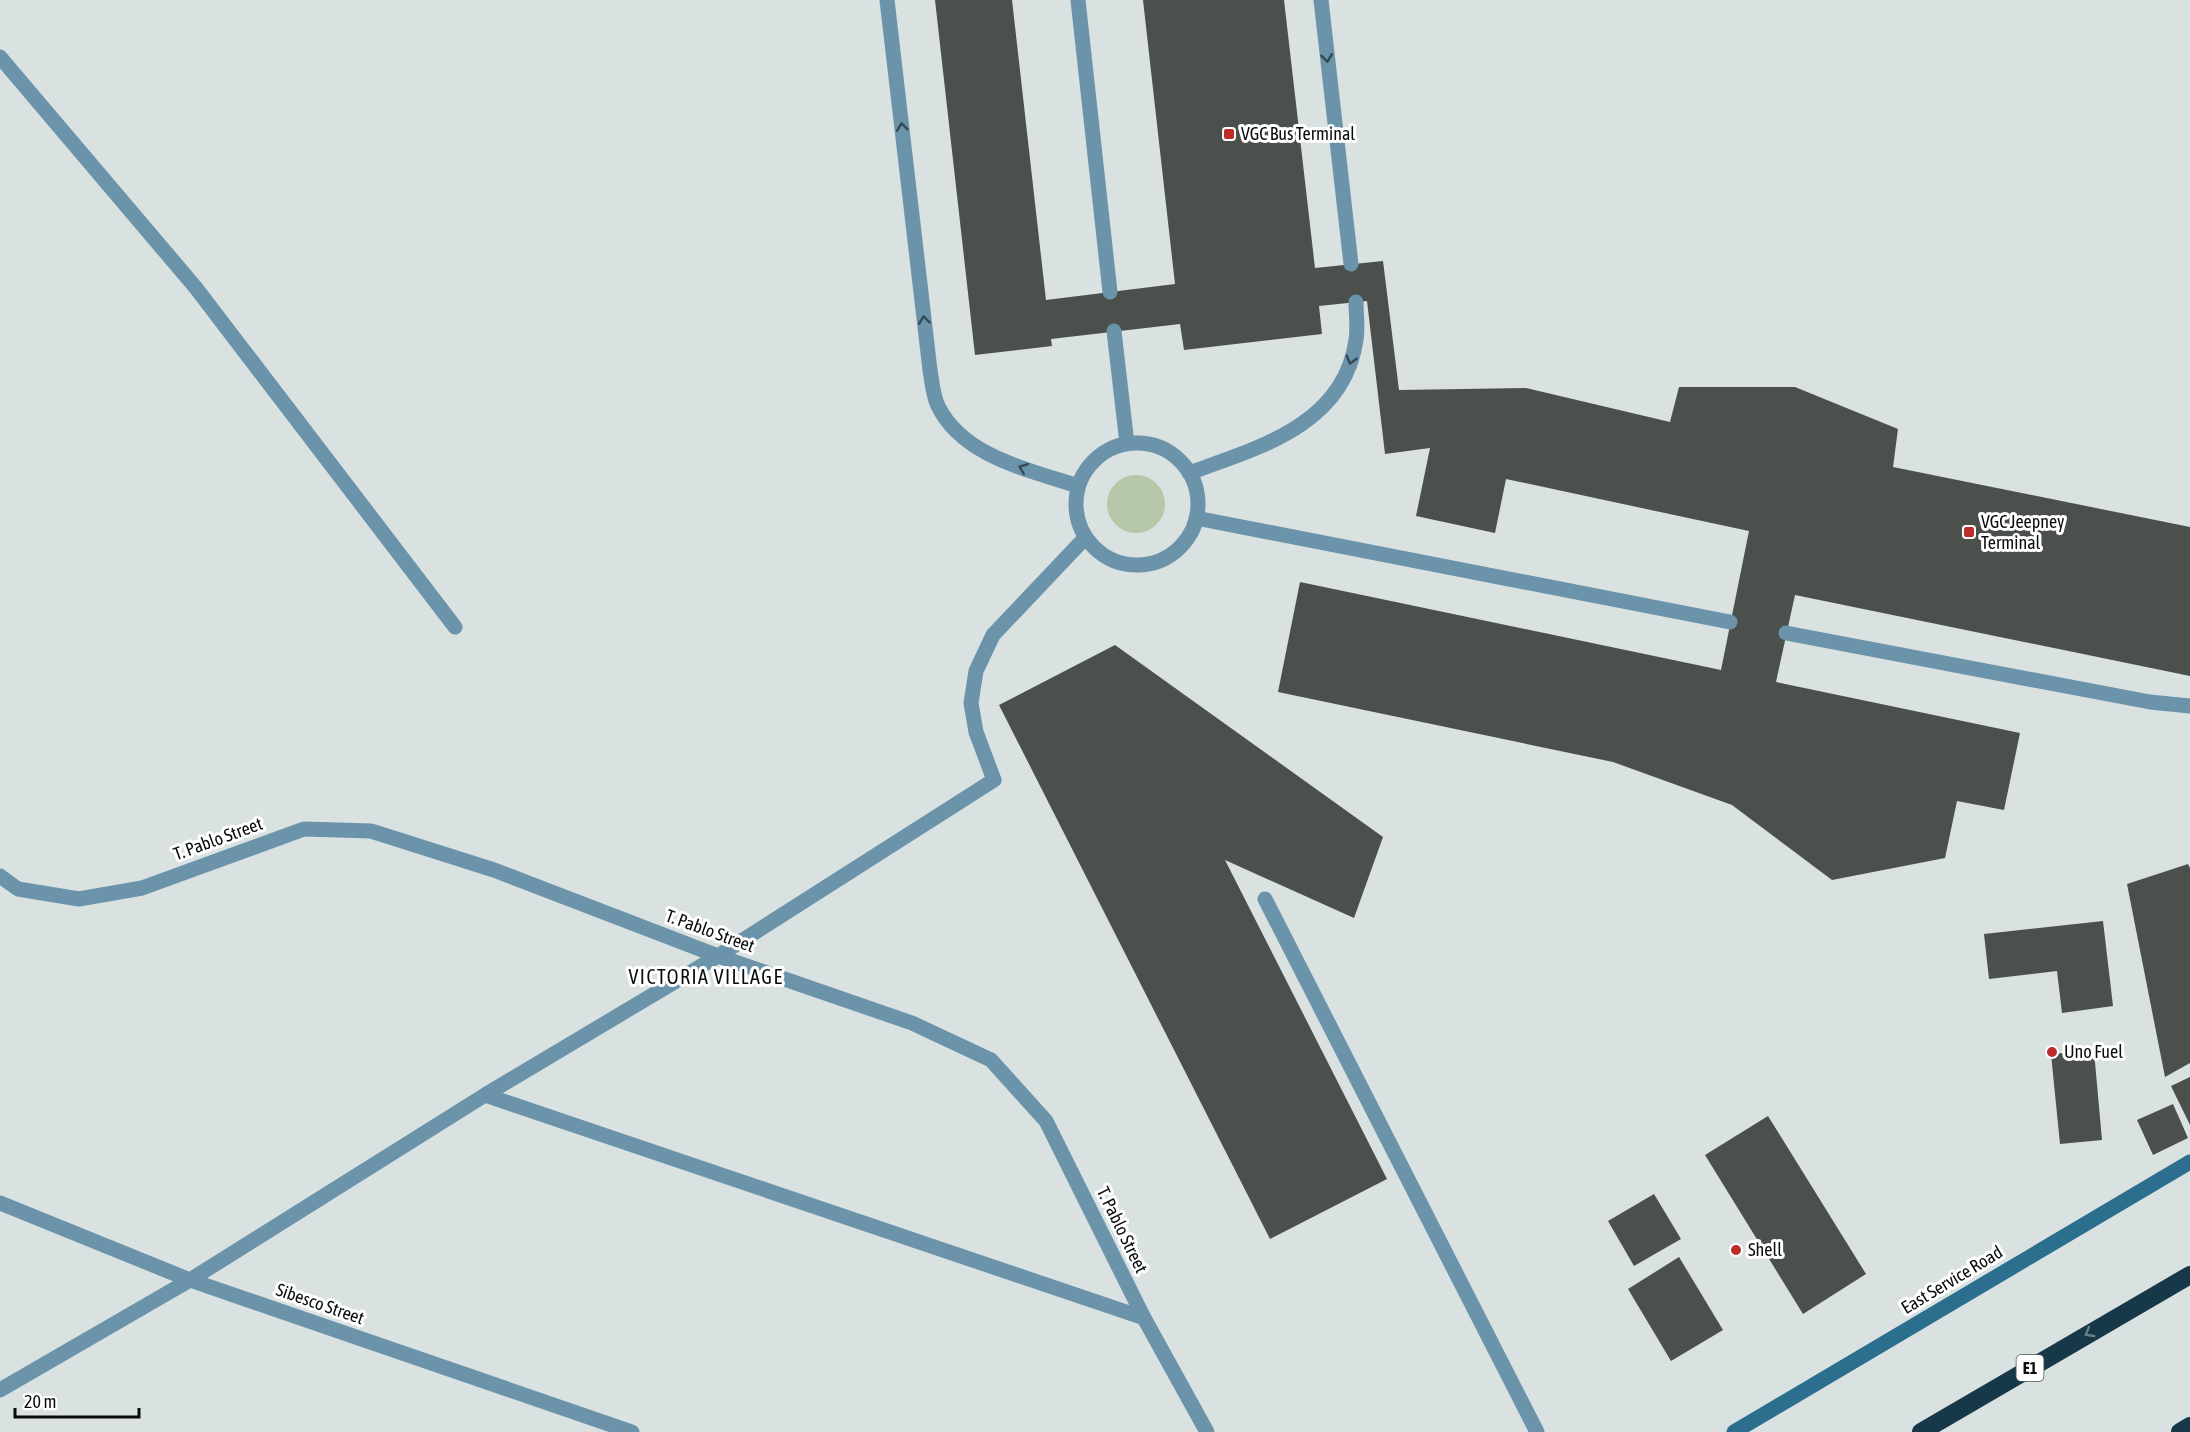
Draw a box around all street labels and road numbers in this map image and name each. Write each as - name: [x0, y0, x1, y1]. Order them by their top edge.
- street label: T. Pablo Street: [171, 813, 265, 864]
- street label: T. Pablo Street: [663, 905, 757, 956]
- street label: T. Pablo Street: [1093, 1183, 1152, 1276]
- street label: East Service Road: [1897, 1241, 2006, 1318]
- street label: Sibesco Street: [273, 1279, 367, 1328]
- road number: E1: [2016, 1355, 2044, 1381]

